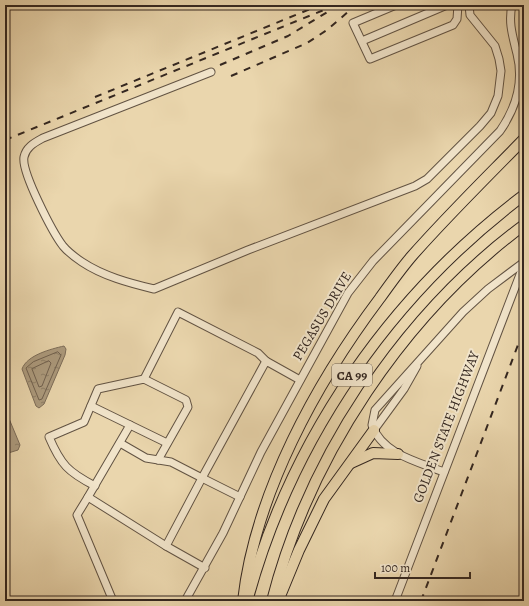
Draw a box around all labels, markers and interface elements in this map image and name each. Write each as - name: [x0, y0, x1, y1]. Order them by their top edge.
- street label: PEGASUS DRIVE: [288, 268, 356, 364]
- street label: GOLDEN STATE HIGHWAY: [408, 348, 484, 506]
- road number: CA 99: [332, 364, 372, 386]
- scale bar: [375, 554, 470, 580]
- text: 100 m: [381, 560, 410, 576]

